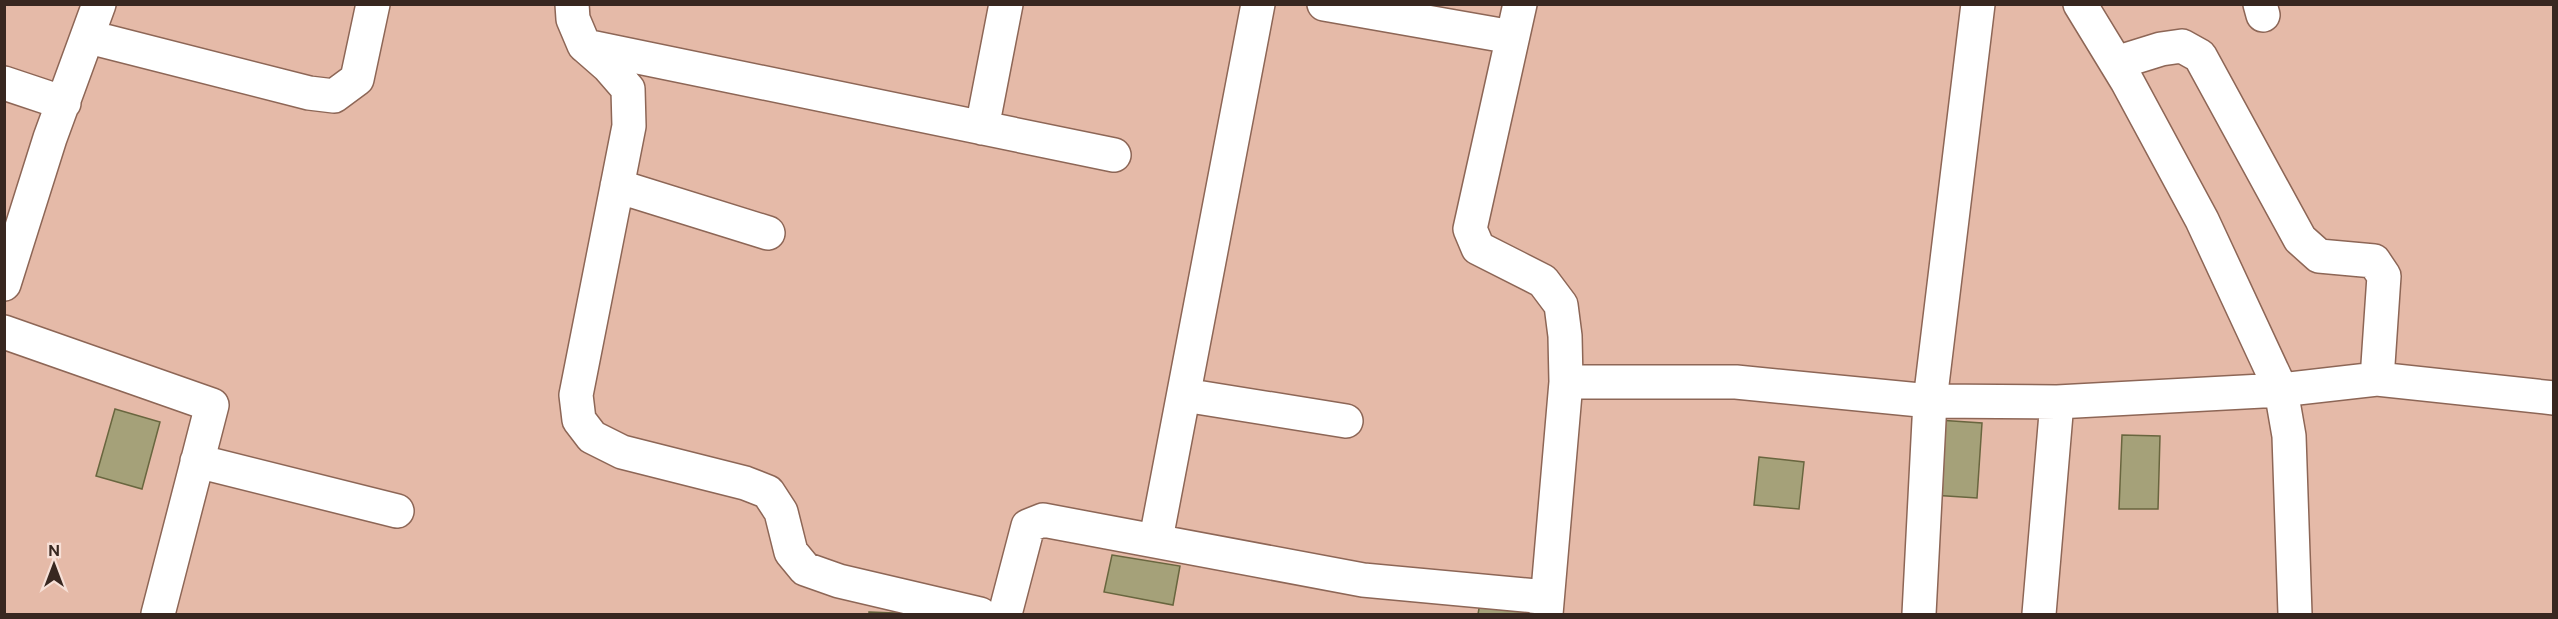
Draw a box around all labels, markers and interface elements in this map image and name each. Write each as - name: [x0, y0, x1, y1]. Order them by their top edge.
- north arrow: [24, 535, 84, 595]
- text: N: [48, 540, 60, 561]

